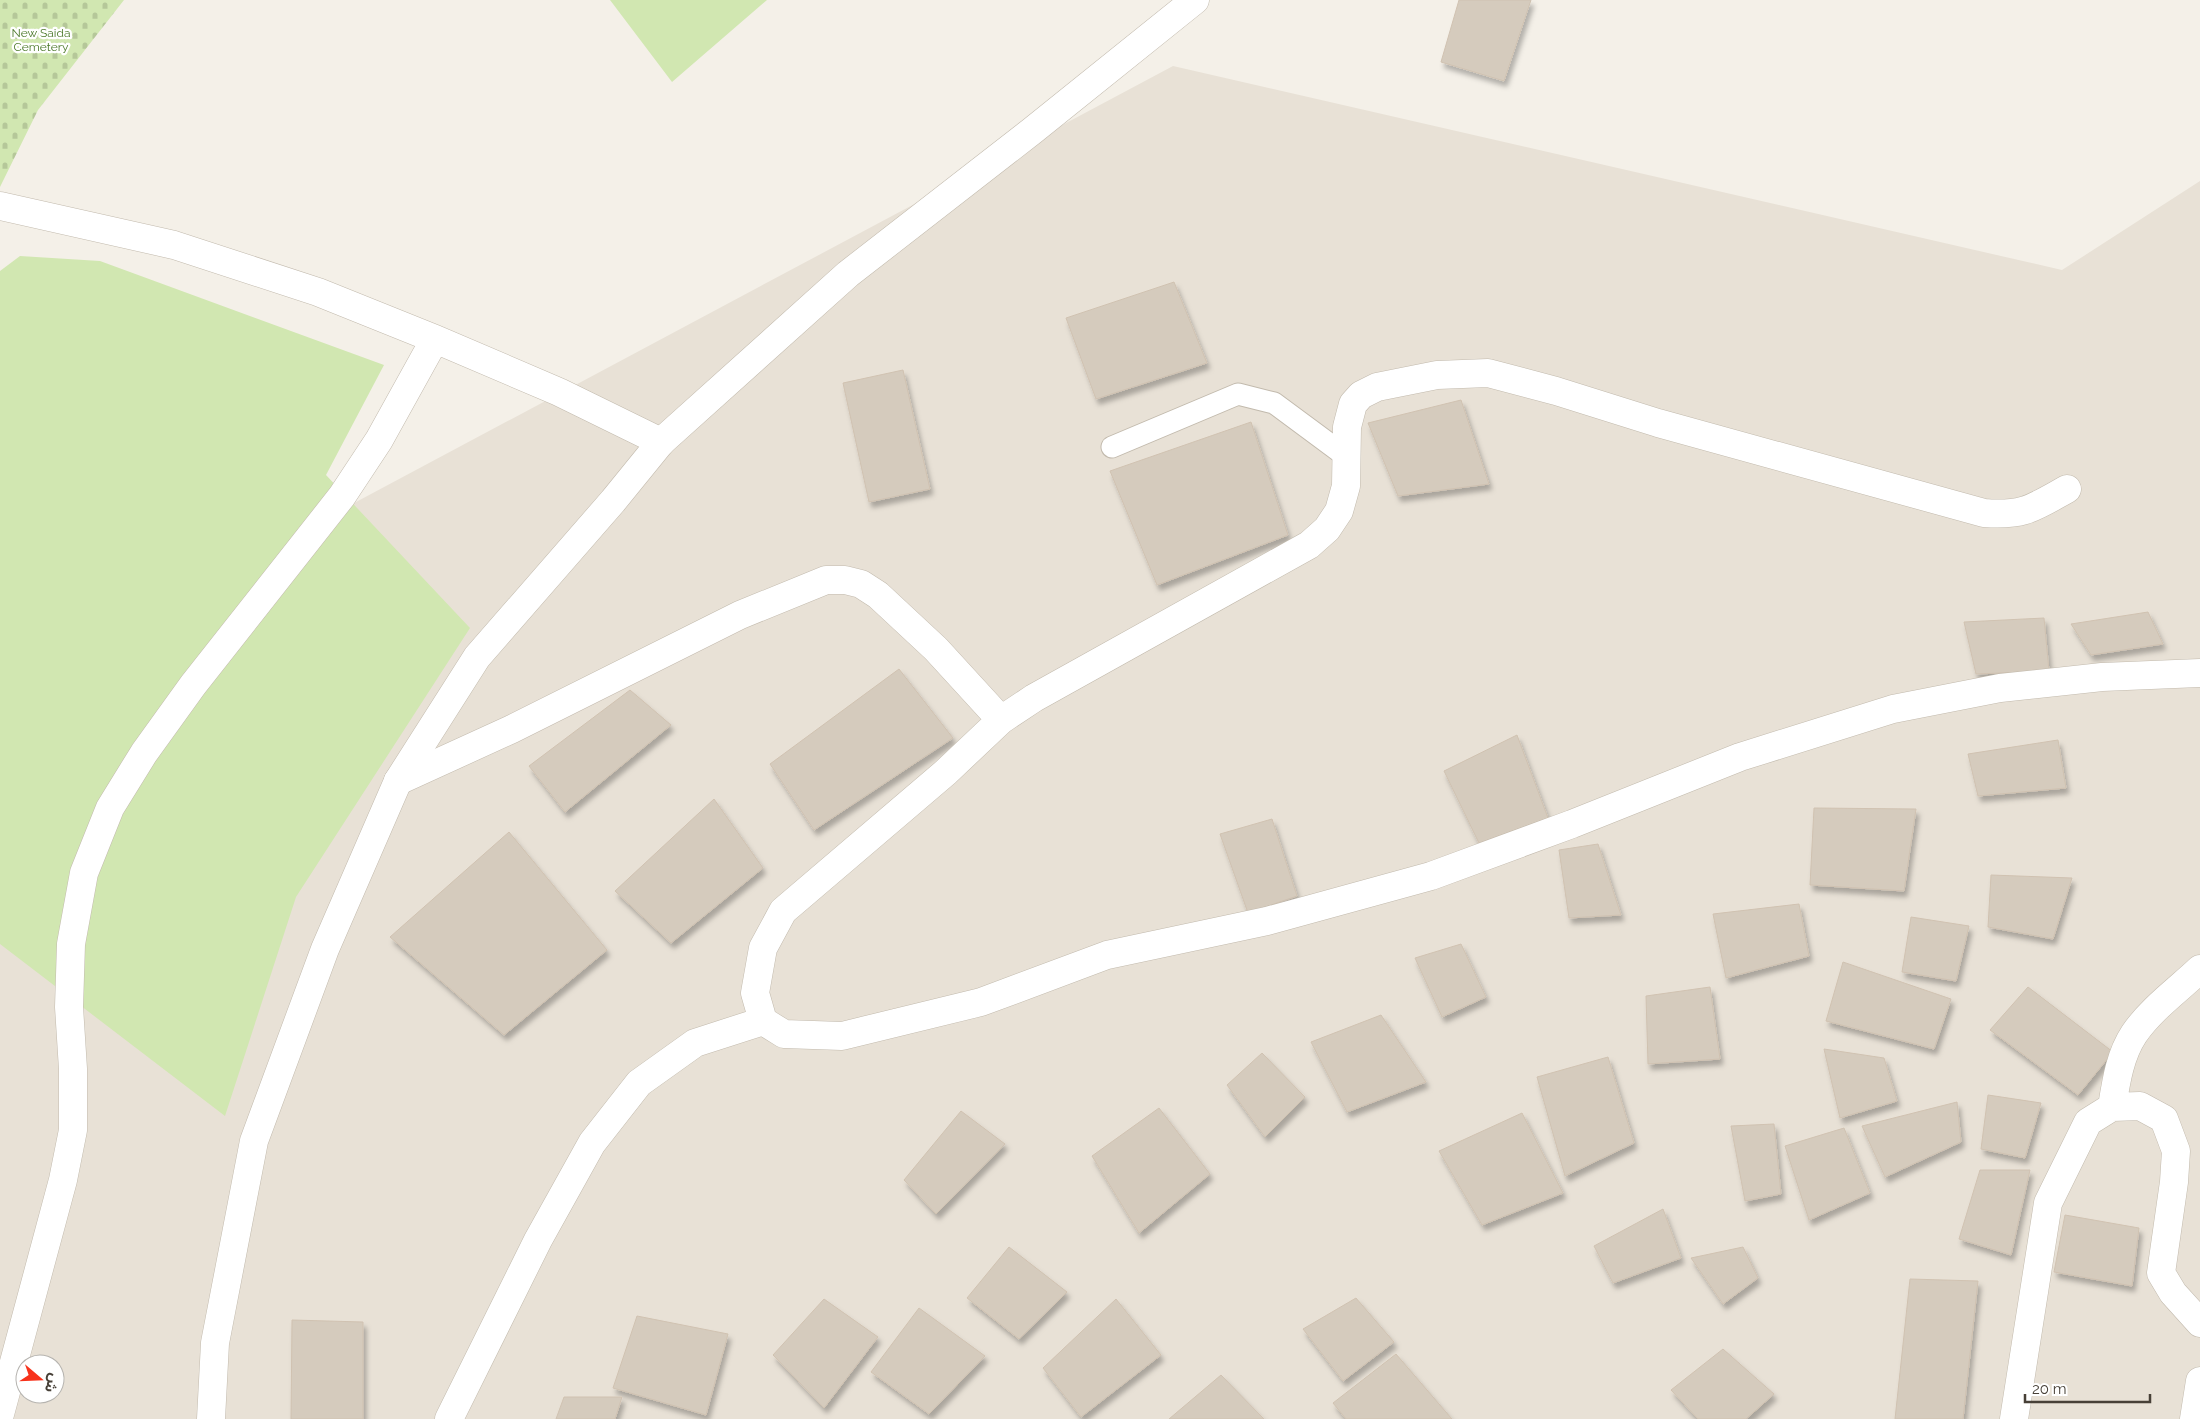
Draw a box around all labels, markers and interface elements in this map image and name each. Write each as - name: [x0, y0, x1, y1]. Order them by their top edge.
- park label: New Saida Cemetery: [12, 26, 70, 54]
- north arrow: [15, 1354, 65, 1404]
- text: ش: [42, 1372, 63, 1395]
- scale bar: [2025, 1372, 2150, 1404]
- text: 20 m: [2032, 1380, 2067, 1398]

